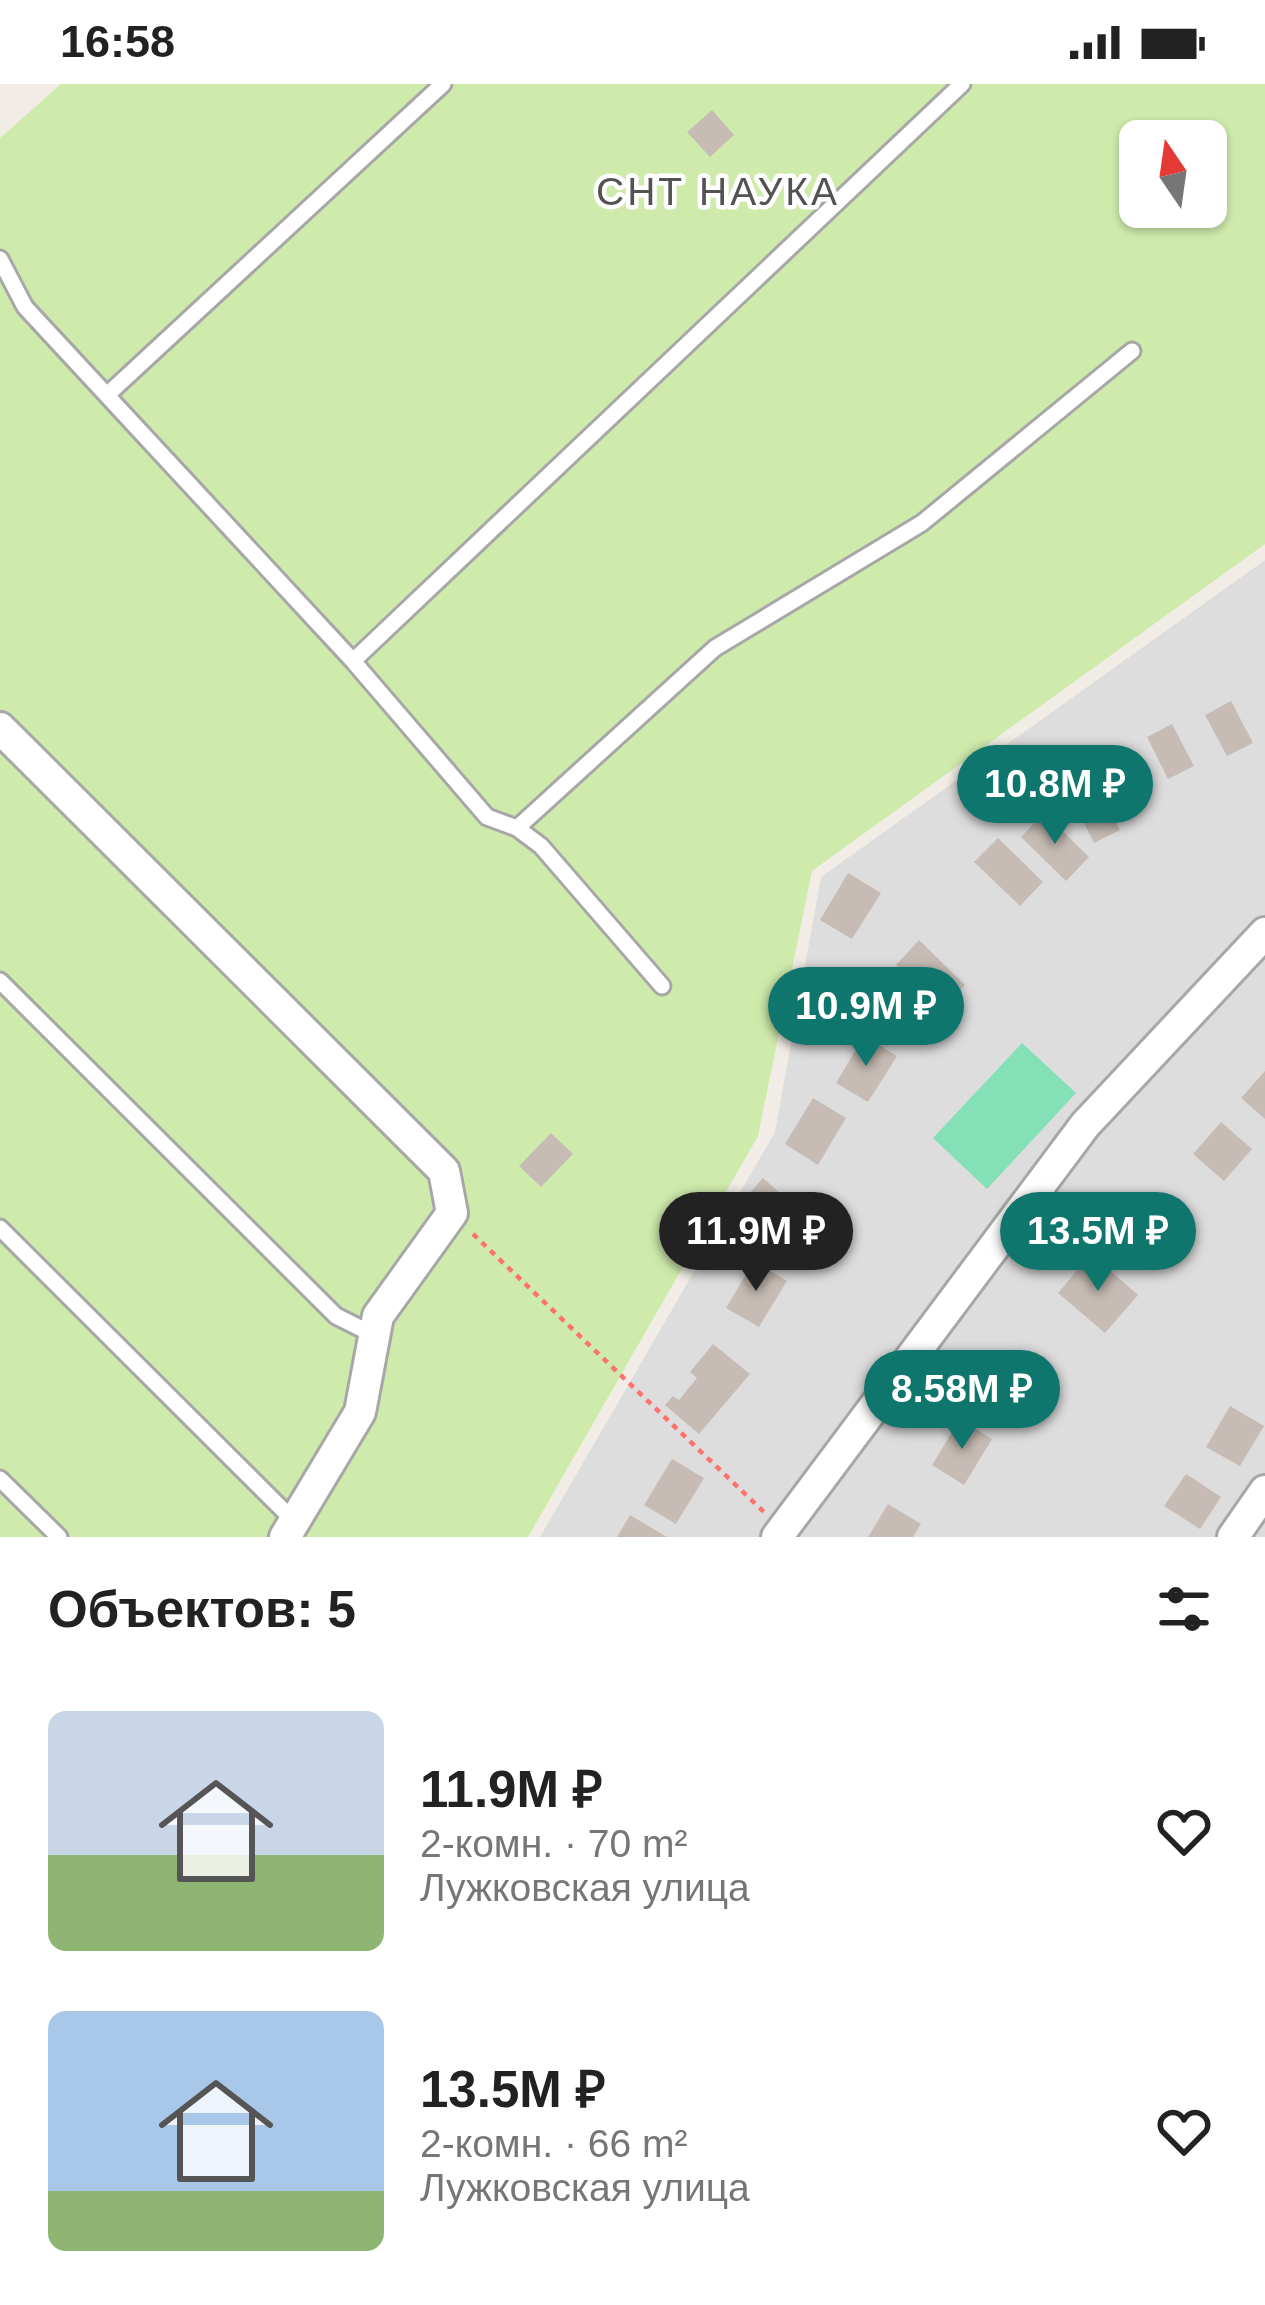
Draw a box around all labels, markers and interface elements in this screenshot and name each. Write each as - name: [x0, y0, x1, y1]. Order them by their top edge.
- text: 16:58: [60, 16, 175, 67]
- north arrow: [1119, 120, 1227, 228]
- map controls: [1119, 120, 1227, 228]
- district label: СНТ НАУКА: [596, 170, 840, 213]
- pin: 10.8M ₽: [944, 745, 1166, 847]
- text: 10.8M ₽: [984, 762, 1126, 805]
- pin: 10.9M ₽: [755, 967, 977, 1069]
- text: 10.9M ₽: [795, 984, 937, 1027]
- pin: 11.9M ₽: [645, 1192, 867, 1294]
- pin: 13.5M ₽: [987, 1192, 1209, 1294]
- text: 11.9M ₽: [686, 1209, 826, 1252]
- text: 13.5M ₽: [1027, 1209, 1169, 1252]
- pin: 8.58M ₽: [851, 1350, 1073, 1452]
- text: 8.58M ₽: [891, 1367, 1033, 1410]
- icon: filters: [1151, 1576, 1217, 1642]
- text: Объектов: 5: [48, 1581, 356, 1638]
- icon: home: [144, 1759, 288, 1903]
- text: 11.9M ₽: [420, 1761, 603, 1818]
- icon: heart: [1151, 1798, 1217, 1864]
- text: 2-комн. · 70 m²: [420, 1822, 687, 1865]
- text: Лужковская улица: [420, 1866, 750, 1909]
- icon: home: [144, 2059, 288, 2203]
- text: 13.5M ₽: [420, 2061, 606, 2118]
- icon: heart: [1151, 2098, 1217, 2164]
- text: 2-комн. · 66 m²: [420, 2122, 687, 2165]
- text: Лужковская улица: [420, 2166, 750, 2209]

